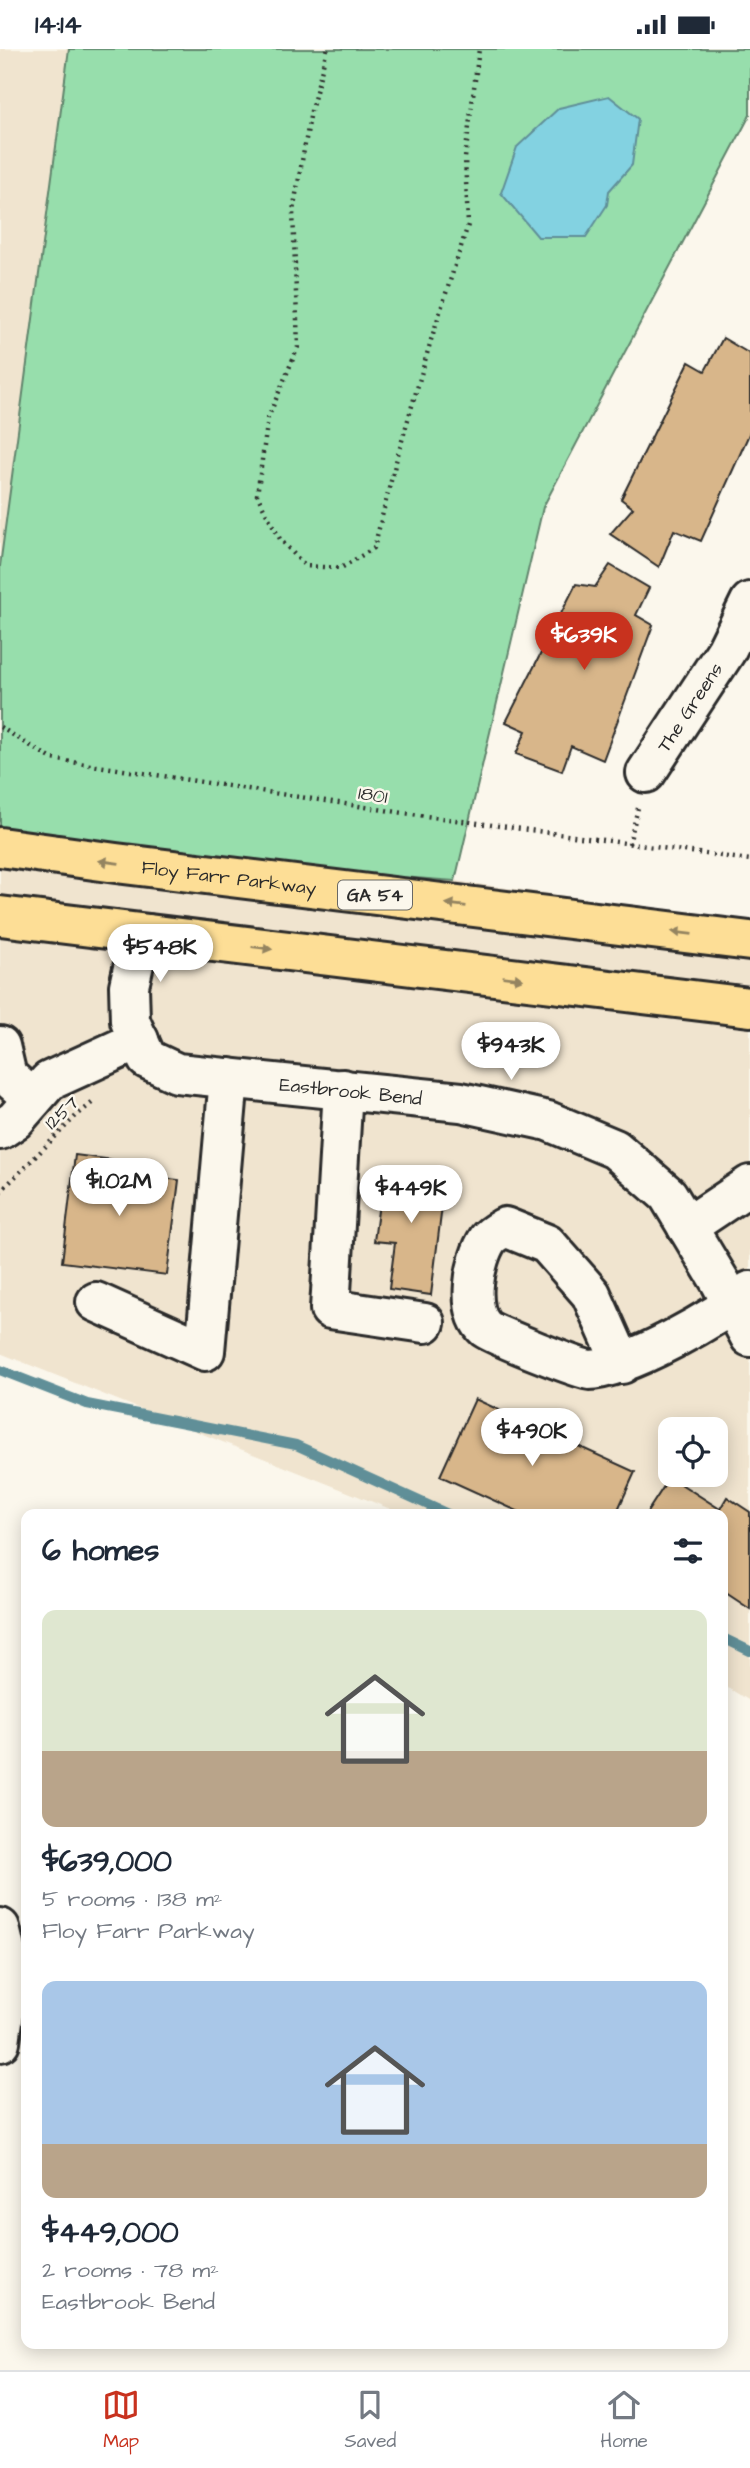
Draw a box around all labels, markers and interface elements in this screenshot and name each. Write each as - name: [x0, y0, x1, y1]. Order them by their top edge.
- text: 14:14: [35, 7, 81, 43]
- pin: $639K: [535, 613, 633, 672]
- text: $639K: [551, 619, 617, 651]
- street label: The Greens: [651, 658, 730, 758]
- street label: 1801: [356, 780, 390, 811]
- street label: Floy Farr Parkway: [140, 854, 318, 904]
- one-way arrow: [98, 857, 120, 868]
- road number: GA 54: [338, 881, 412, 909]
- one-way arrow: [445, 900, 467, 911]
- pin: $548K: [111, 925, 209, 984]
- one-way arrow: [671, 928, 693, 939]
- text: $548K: [123, 931, 197, 963]
- one-way arrow: [251, 943, 273, 954]
- one-way arrow: [502, 973, 524, 984]
- pin: $943K: [462, 1023, 560, 1082]
- text: $943K: [477, 1029, 545, 1061]
- street label: Eastbrook Bend: [278, 1072, 423, 1113]
- street label: 1257: [39, 1090, 86, 1136]
- pin: $1.02M: [62, 1159, 176, 1218]
- text: $1.02M: [86, 1165, 152, 1197]
- pin: $449K: [362, 1165, 460, 1225]
- text: $449K: [375, 1172, 447, 1204]
- pin: $490K: [483, 1409, 581, 1468]
- text: $490K: [497, 1415, 567, 1447]
- map controls: [658, 1417, 728, 1487]
- button: locate: [658, 1417, 728, 1487]
- text: 6 homes: [42, 1530, 159, 1572]
- icon: filters: [669, 1532, 707, 1570]
- icon: home: [312, 1656, 438, 1782]
- text: $639,000: [42, 1841, 172, 1883]
- text: 5 rooms · 138 m²: [42, 1883, 222, 1915]
- text: Floy Farr Parkway: [42, 1915, 255, 1947]
- icon: home: [312, 2027, 438, 2153]
- text: $449,000: [42, 2212, 179, 2254]
- text: 2 rooms · 78 m²: [42, 2254, 219, 2286]
- text: Eastbrook Bend: [42, 2286, 215, 2318]
- tab: Map: [102, 2386, 140, 2455]
- tab: Saved: [344, 2386, 396, 2455]
- tab: Home: [601, 2386, 648, 2455]

